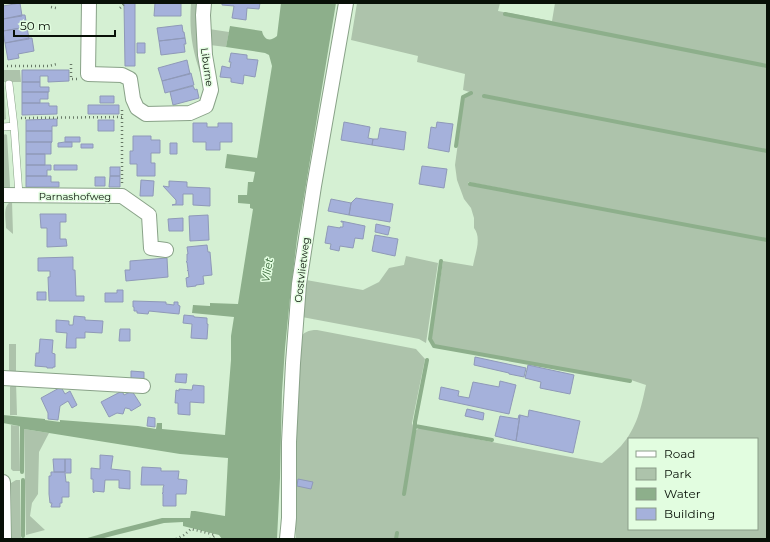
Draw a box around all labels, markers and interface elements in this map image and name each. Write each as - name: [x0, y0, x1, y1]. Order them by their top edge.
- scale bar: [14, 12, 115, 38]
- text: 50 m: [20, 18, 51, 33]
- street label: Liburne: [198, 47, 216, 87]
- street label: Parnashofweg: [39, 190, 111, 203]
- street label: Oostvlietweg: [292, 237, 312, 303]
- water label: Vliet: [258, 256, 276, 283]
- legend: [628, 438, 758, 530]
- text: Road: [664, 446, 695, 461]
- text: Park: [664, 466, 692, 481]
- text: Water: [664, 486, 701, 501]
- text: Building: [664, 506, 715, 521]

